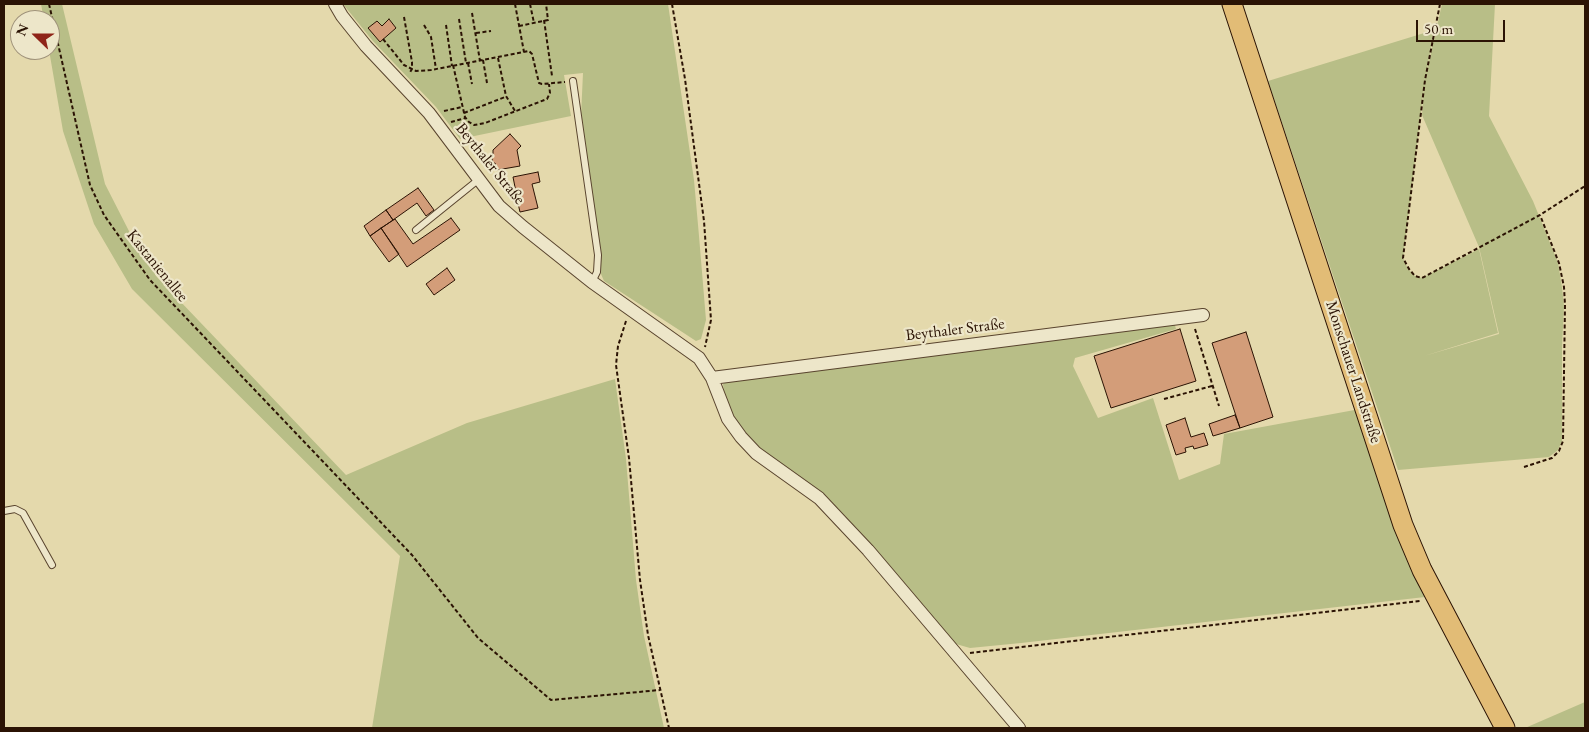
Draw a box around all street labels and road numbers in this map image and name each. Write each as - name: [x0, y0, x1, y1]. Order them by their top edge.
- street label: Beythaler Straße: [451, 119, 529, 209]
- street label: Kastanienallee: [122, 226, 192, 306]
- street label: Monschauer Landstraße: [1321, 298, 1385, 446]
- street label: Beythaler Straße: [904, 314, 1006, 346]

